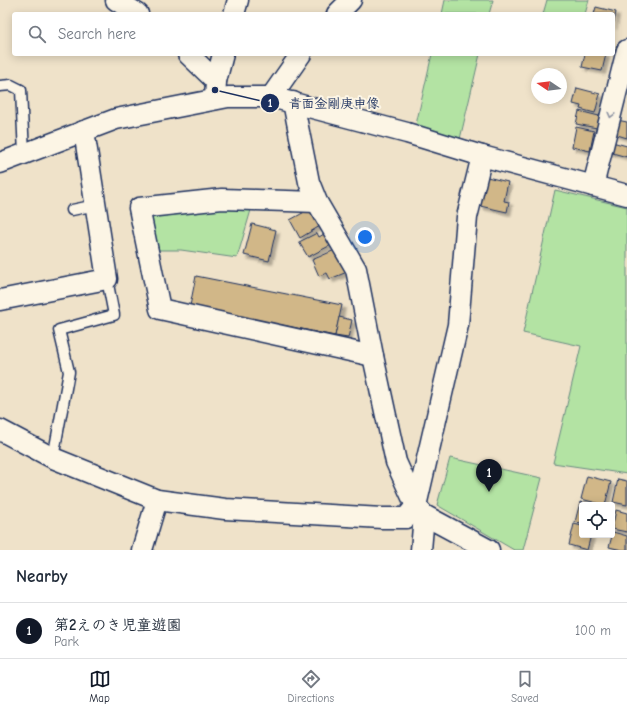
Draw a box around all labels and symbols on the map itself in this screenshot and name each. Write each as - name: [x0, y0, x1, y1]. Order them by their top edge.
- north arrow: [531, 68, 567, 104]
- callout: 青面金剛庚申像: [260, 91, 387, 116]
- text: 1: [268, 96, 273, 110]
- text: 青面金剛庚申像: [288, 96, 380, 111]
- one-way arrow: [607, 112, 615, 119]
- your location: [355, 227, 375, 247]
- pin: 1: [476, 459, 502, 492]

